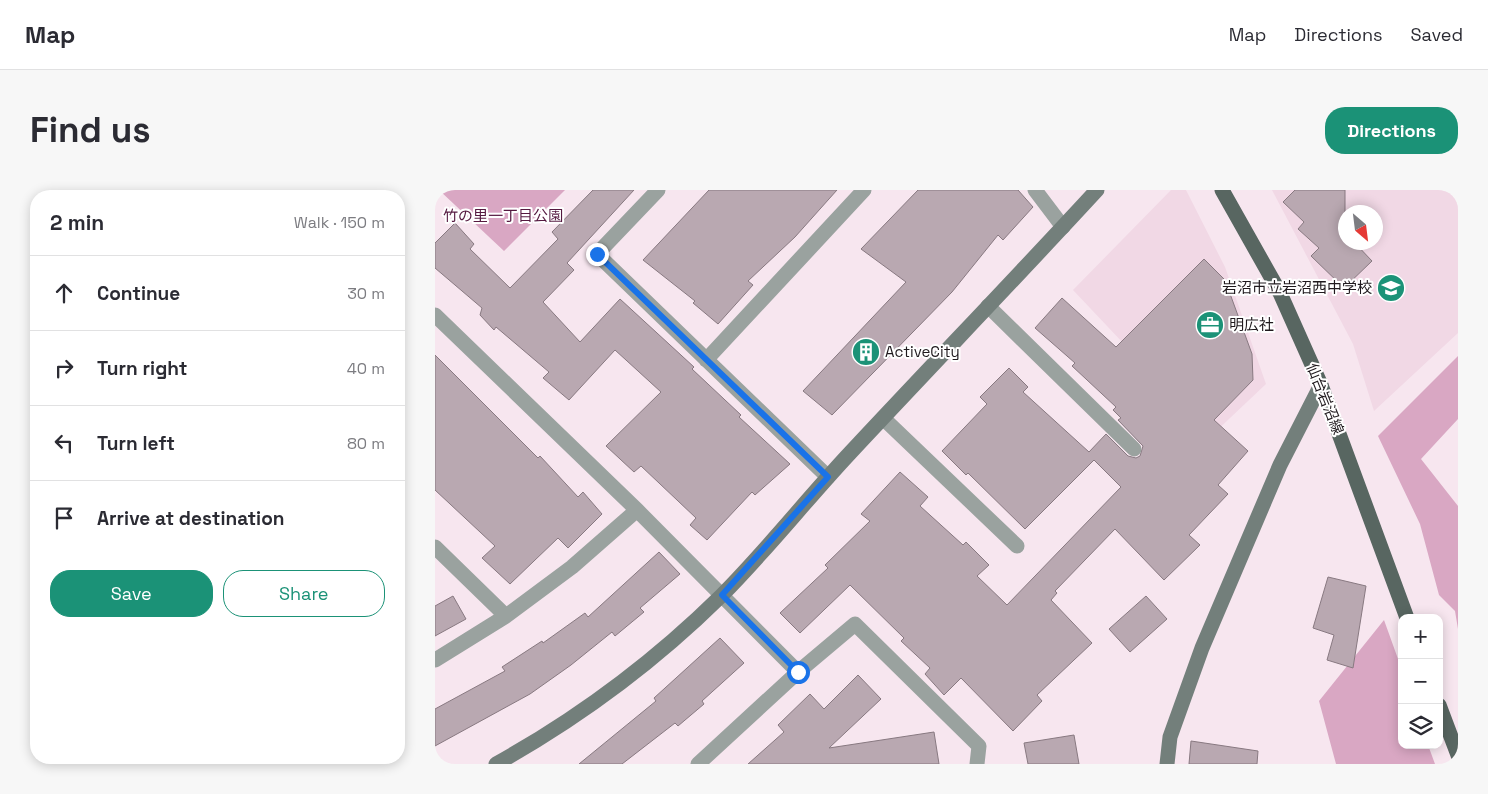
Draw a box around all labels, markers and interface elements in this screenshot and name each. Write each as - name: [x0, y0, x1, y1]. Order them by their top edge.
- text: Map: [25, 19, 75, 50]
- text: Map: [1229, 23, 1266, 46]
- text: Directions: [1294, 23, 1383, 46]
- text: Saved: [1411, 23, 1463, 46]
- button: Directions: [1325, 107, 1458, 154]
- text: Find us: [30, 108, 151, 152]
- north arrow: [1338, 205, 1383, 250]
- park label: 竹の里一丁目公園: [443, 206, 563, 225]
- text: 2 min: [50, 209, 104, 236]
- text: Walk · 150 m: [294, 212, 385, 233]
- route end: [586, 243, 609, 266]
- school or university icon: 岩沼市立岩沼西中学校: [1376, 273, 1406, 303]
- place label: 岩沼市立岩沼西中学校: [1222, 278, 1372, 297]
- icon: ahead: [50, 279, 78, 307]
- text: Continue: [97, 281, 180, 306]
- text: 30 m: [347, 283, 385, 304]
- office icon: 明広社: [1195, 310, 1225, 340]
- place label: 明広社: [1229, 315, 1274, 334]
- building icon: ActiveCity: [851, 337, 881, 367]
- place label: ActiveCity: [885, 342, 960, 361]
- icon: right: [50, 354, 78, 382]
- text: Turn right: [97, 356, 187, 381]
- text: 40 m: [347, 358, 385, 379]
- street label: 仙台岩沼線: [1303, 360, 1348, 437]
- icon: left: [50, 429, 78, 457]
- text: Turn left: [97, 431, 175, 456]
- text: 80 m: [347, 433, 385, 454]
- icon: arrive: [50, 504, 78, 532]
- text: Arrive at destination: [97, 506, 285, 531]
- button: Save: [50, 570, 213, 617]
- button: Share: [223, 570, 385, 617]
- map controls: [1398, 614, 1443, 749]
- button: +: [1398, 614, 1443, 659]
- button: −: [1398, 659, 1443, 704]
- route start: [787, 661, 810, 684]
- button: layers: [1398, 704, 1443, 749]

